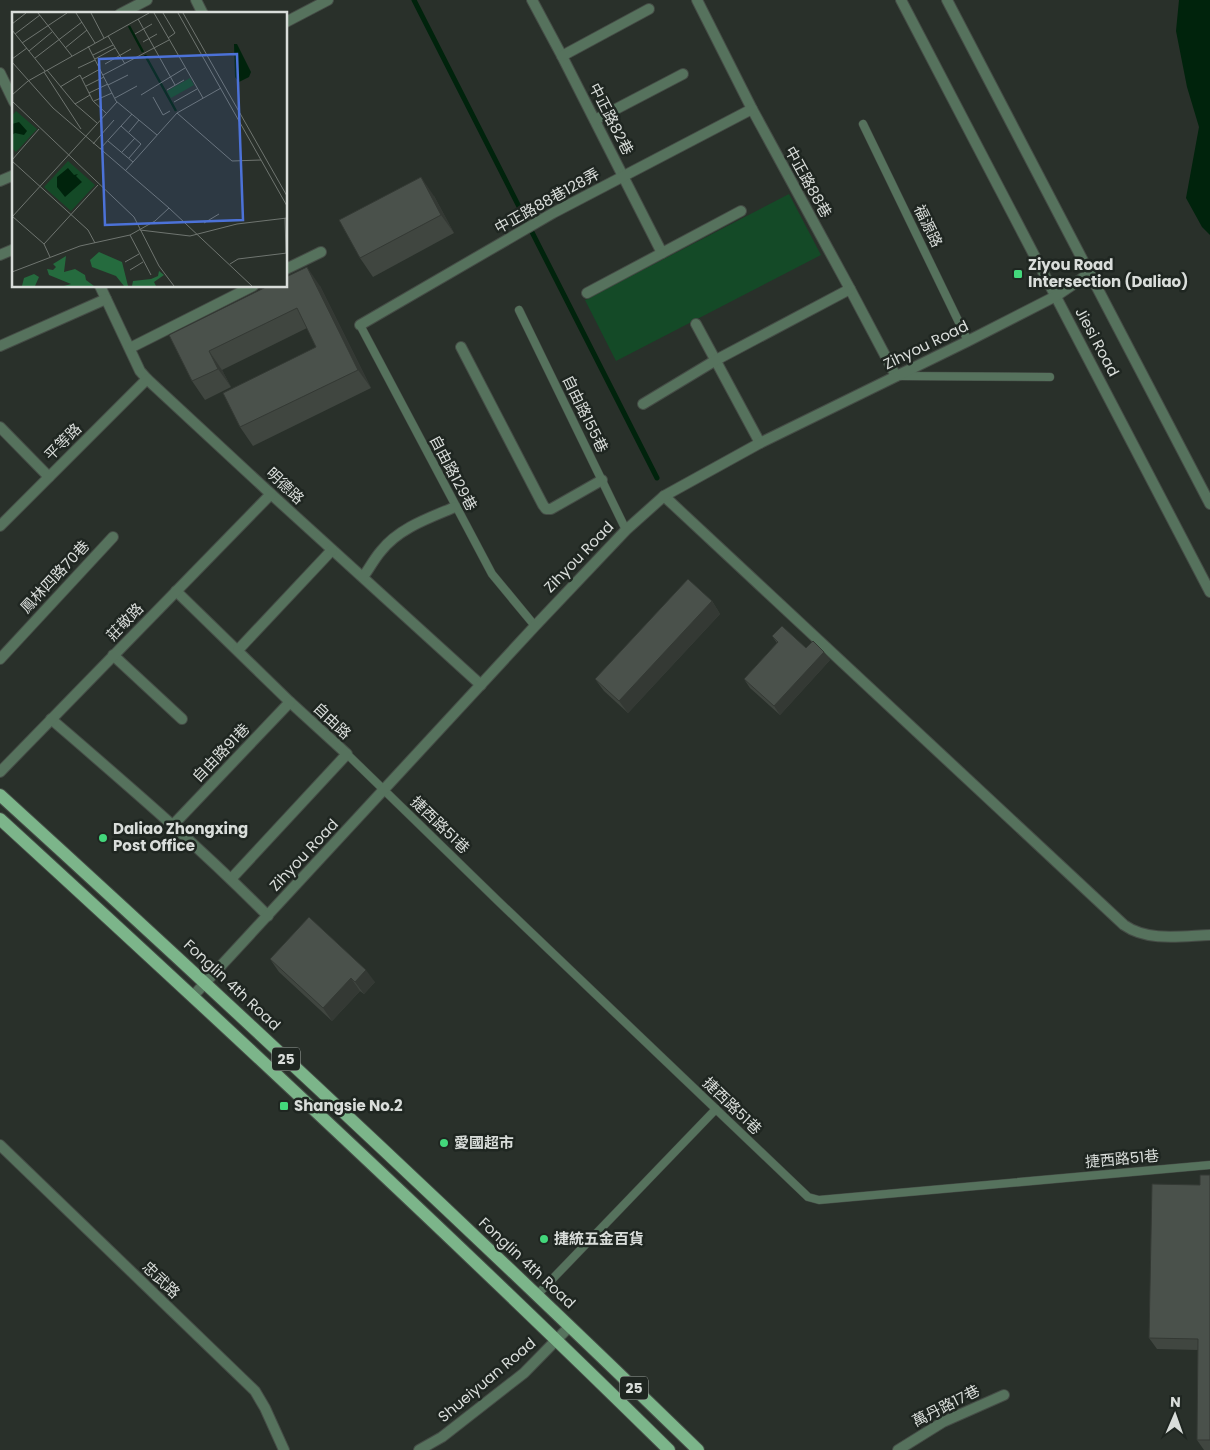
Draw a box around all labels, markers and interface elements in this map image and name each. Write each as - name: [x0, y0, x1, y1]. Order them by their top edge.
- inset map: [12, 12, 288, 288]
- street label: 中正路82巷: [584, 79, 639, 158]
- street label: 中正路88巷: [780, 142, 837, 221]
- street label: 中正路88巷128弄: [491, 163, 603, 238]
- street label: 福源路: [909, 201, 948, 251]
- place label: Ziyou Road Intersection (Daliao): [1028, 254, 1188, 292]
- marker: Ziyou Road Intersection (Daliao): [1012, 268, 1024, 280]
- street label: Jiesi Road: [1070, 304, 1124, 380]
- street label: Zihyou Road: [880, 315, 972, 374]
- street label: 自由路155巷: [558, 372, 613, 456]
- street label: 平等路: [39, 418, 86, 465]
- street label: 自由路129巷: [425, 431, 482, 514]
- street label: 明德路: [262, 463, 309, 509]
- street label: Zihyou Road: [539, 516, 618, 597]
- street label: 鳳林四路70巷: [15, 536, 94, 618]
- street label: 莊敬路: [101, 598, 148, 645]
- street label: 自由路: [309, 698, 356, 744]
- street label: 自由路91巷: [187, 719, 254, 787]
- street label: 捷西路51巷: [406, 791, 474, 858]
- street label: Zihyou Road: [265, 814, 343, 895]
- place label: Daliao Zhongxing Post Office: [113, 818, 248, 856]
- marker: Daliao Zhongxing Post Office: [97, 832, 109, 844]
- street label: Fonglin 4th Road: [179, 934, 285, 1035]
- road number: 25: [272, 1048, 300, 1070]
- street label: 捷西路51巷: [698, 1072, 766, 1139]
- place label: Shangsie No.2: [294, 1095, 403, 1116]
- marker: Shangsie No.2: [278, 1100, 290, 1112]
- place label: 愛國超市: [454, 1132, 514, 1153]
- marker: 愛國超市: [438, 1137, 450, 1149]
- street label: 捷西路51巷: [1084, 1145, 1160, 1172]
- street label: Fonglin 4th Road: [474, 1212, 580, 1313]
- place label: 捷統五金百貨: [554, 1228, 644, 1249]
- marker: 捷統五金百貨: [538, 1233, 550, 1245]
- street label: 忠武路: [138, 1256, 185, 1303]
- street label: Shueiyuan Road: [433, 1332, 540, 1427]
- road number: 25: [620, 1376, 648, 1400]
- street label: 萬丹路17巷: [908, 1380, 983, 1431]
- north arrow: [1150, 1390, 1200, 1440]
- text: N: [1170, 1392, 1181, 1412]

